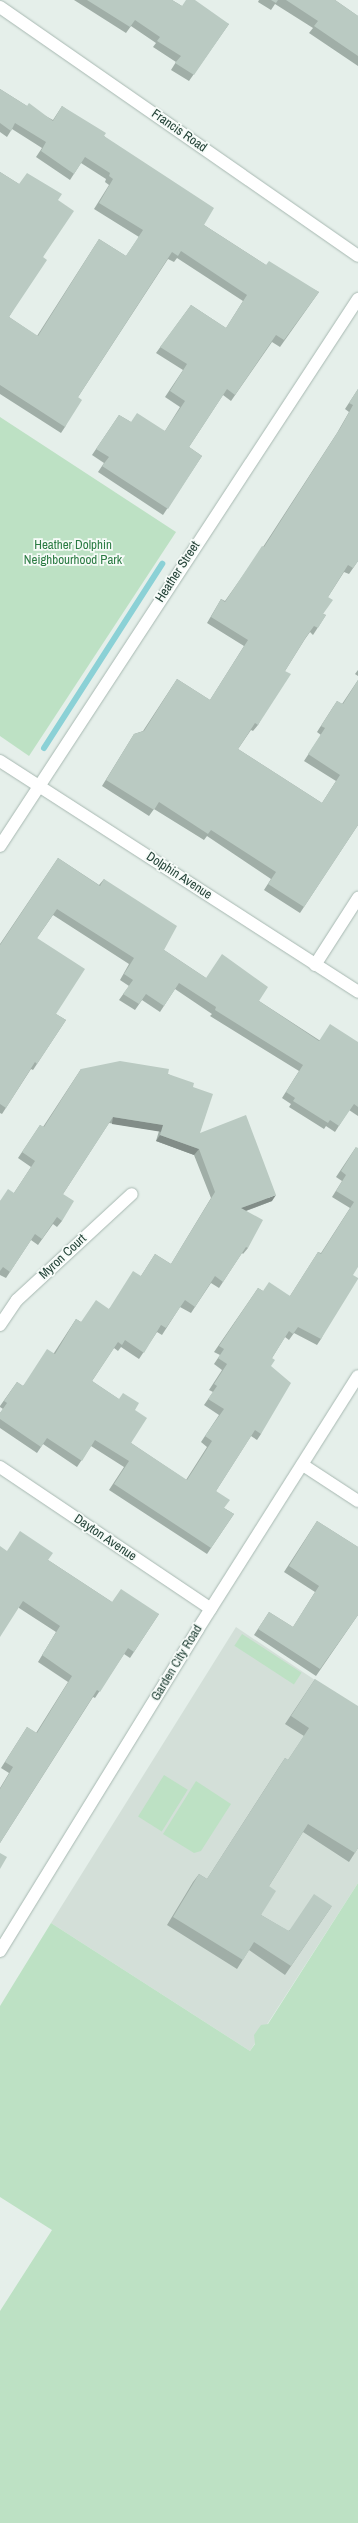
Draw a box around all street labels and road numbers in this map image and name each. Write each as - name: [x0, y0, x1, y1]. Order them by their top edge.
- street label: Francis Road: [148, 106, 210, 156]
- street label: Heather Street: [153, 539, 203, 605]
- street label: Dolphin Avenue: [143, 849, 215, 903]
- street label: Myron Court: [36, 1231, 90, 1283]
- street label: Dayton Avenue: [70, 1511, 140, 1565]
- street label: Garden City Road: [148, 1622, 206, 1704]

